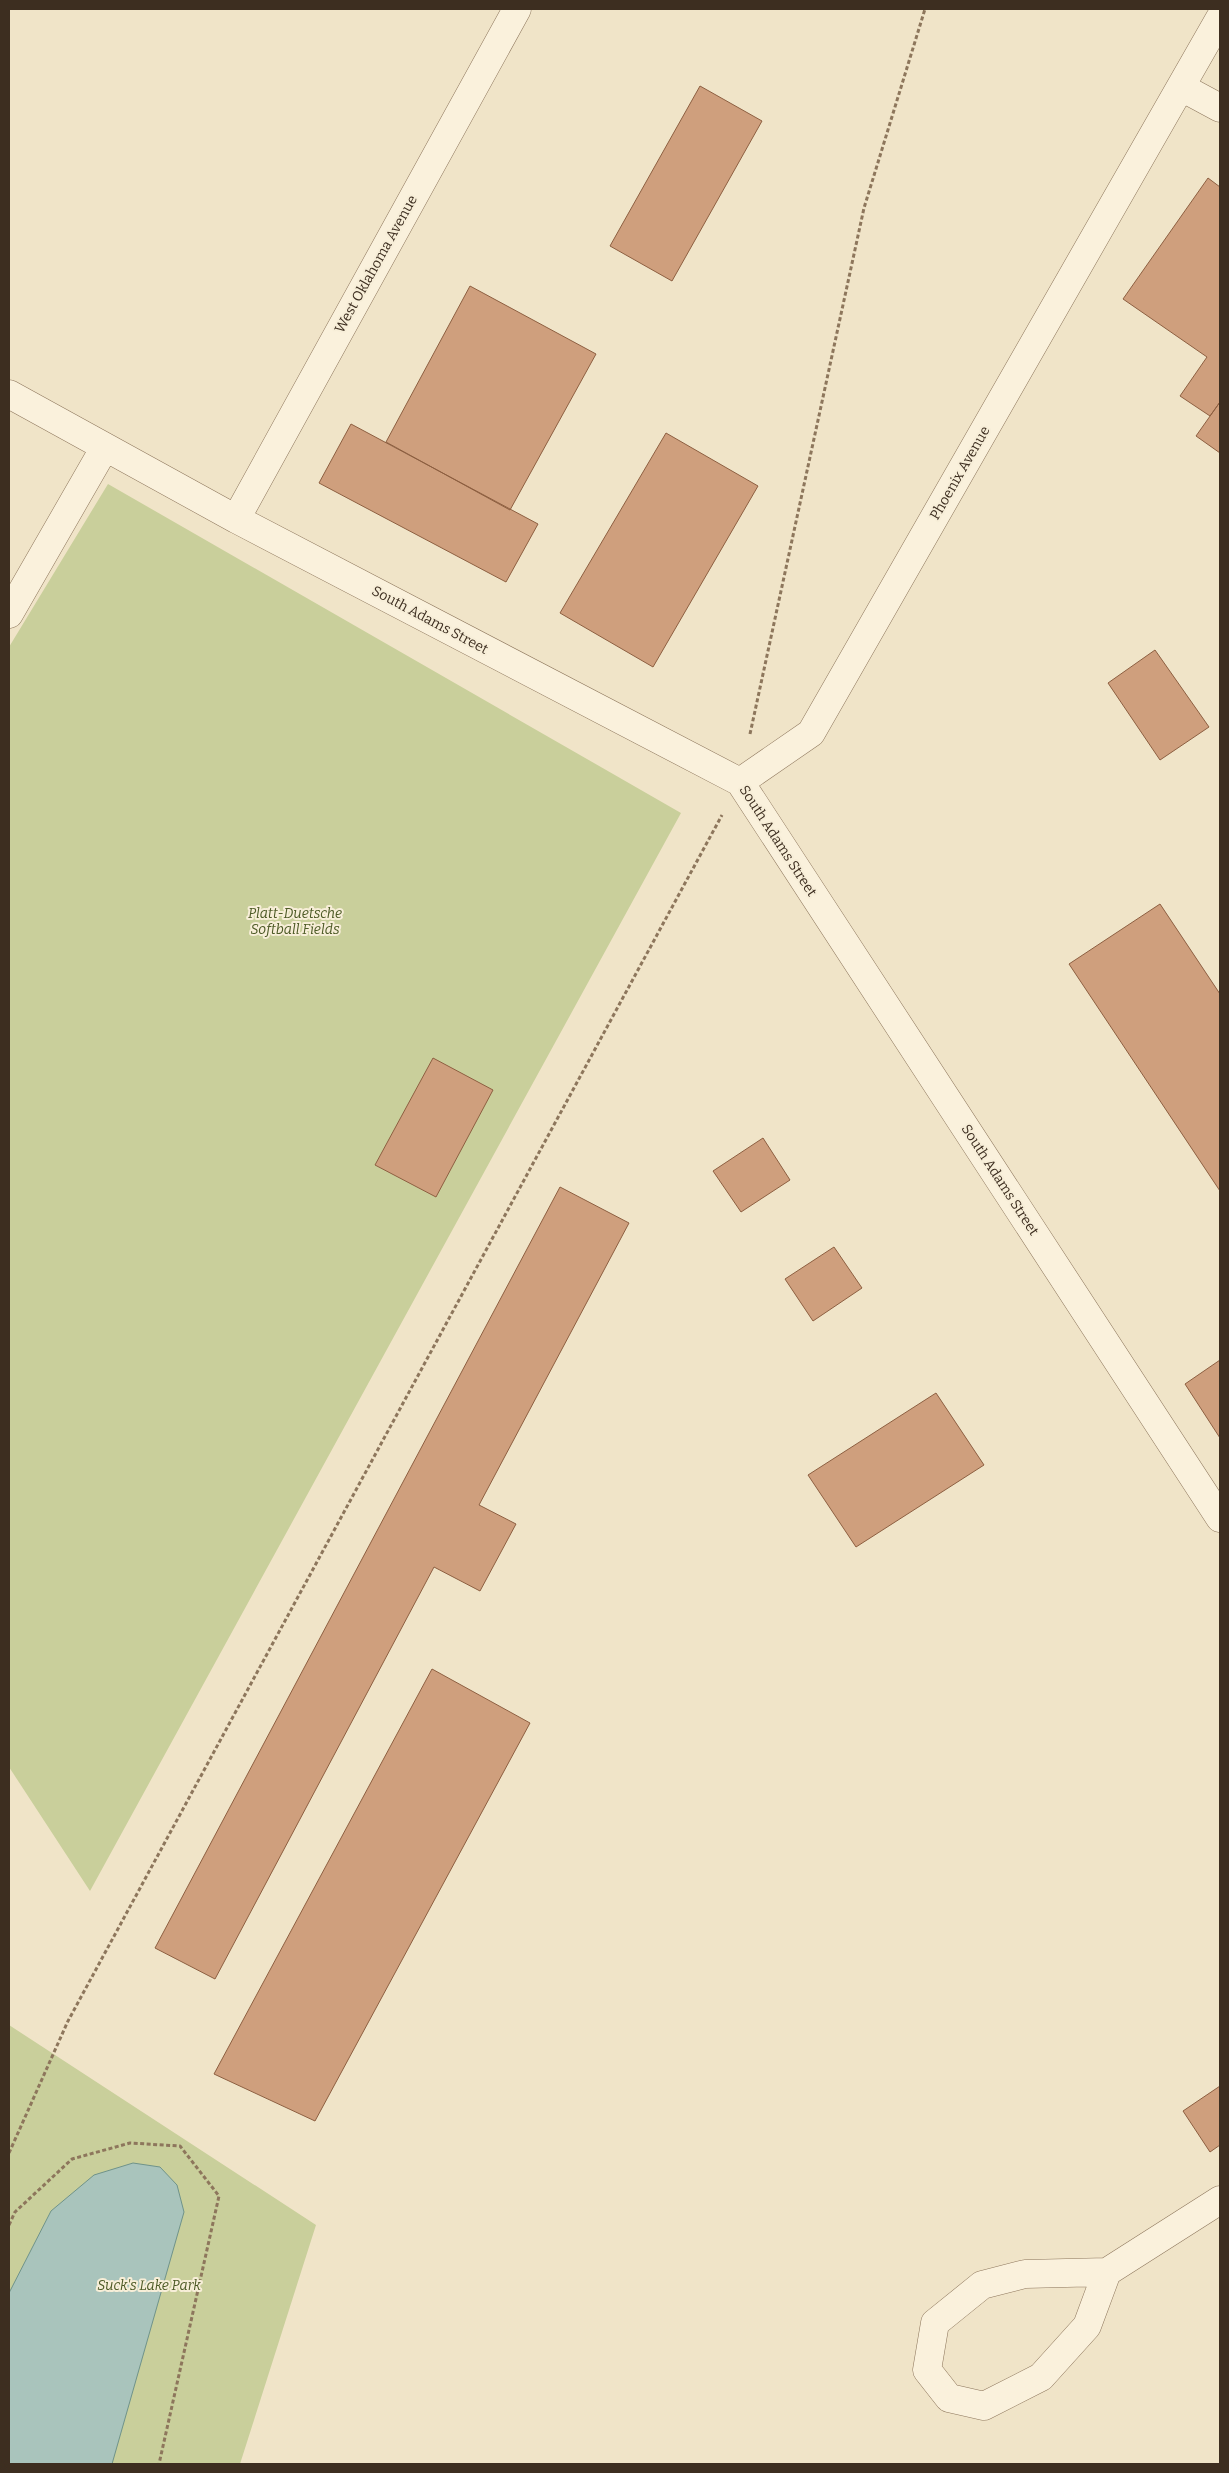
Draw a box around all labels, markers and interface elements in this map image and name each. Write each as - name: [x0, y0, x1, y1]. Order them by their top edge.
- street label: West Oklahoma Avenue: [331, 192, 421, 336]
- street label: Phoenix Avenue: [926, 423, 994, 523]
- street label: South Adams Street: [369, 582, 491, 658]
- street label: South Adams Street: [736, 782, 820, 900]
- park label: Platt-Duetsche Softball Fields: [248, 905, 342, 938]
- street label: South Adams Street: [958, 1121, 1042, 1239]
- park label: Suck's Lake Park: [97, 2277, 201, 2294]

